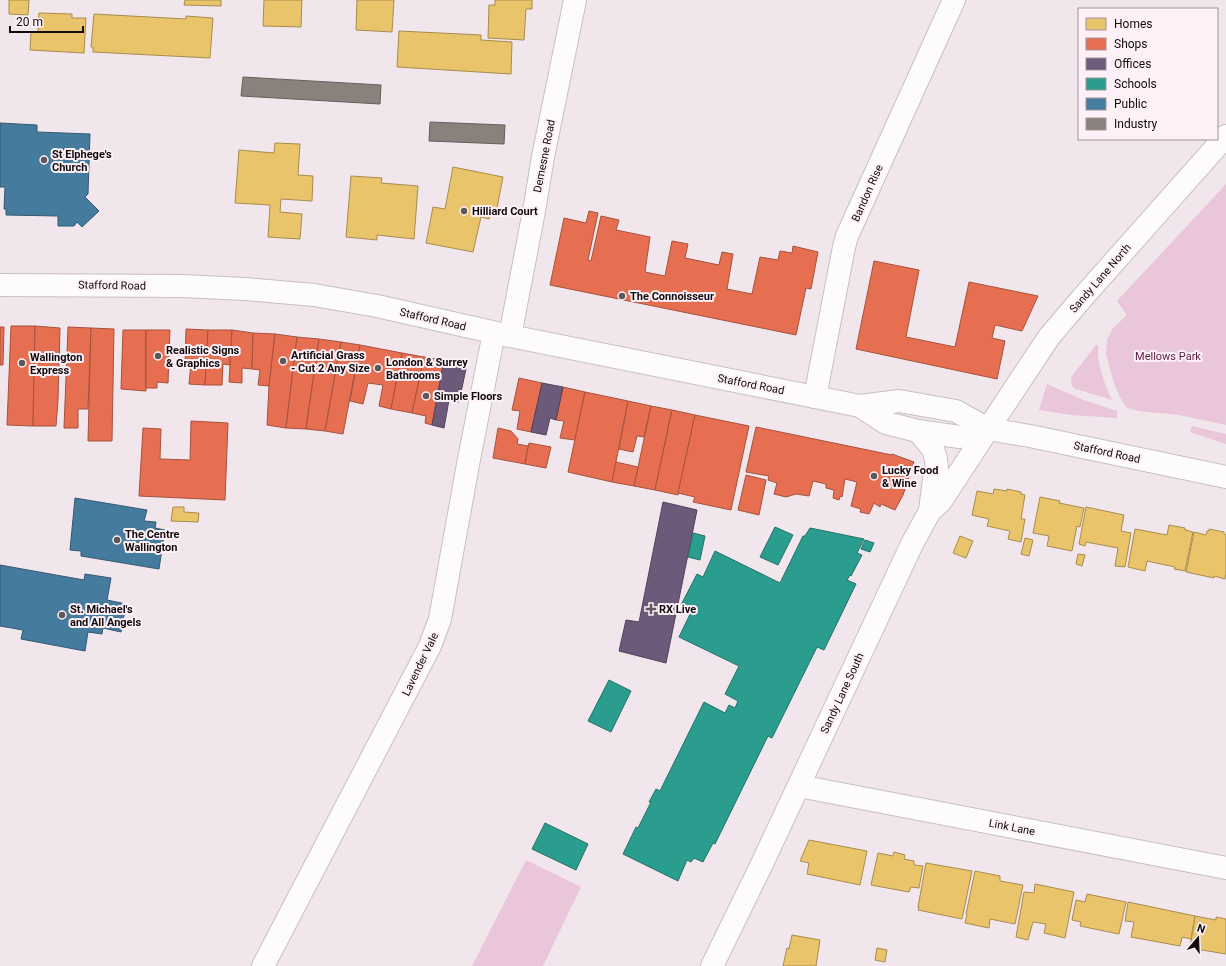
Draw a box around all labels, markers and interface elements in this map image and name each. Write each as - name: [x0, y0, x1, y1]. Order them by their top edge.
- scale bar: [10, 8, 83, 34]
- legend: [1078, 8, 1218, 140]
- text: 20 m: [16, 15, 43, 29]
- text: Homes: [1114, 17, 1152, 31]
- text: Shops: [1114, 37, 1148, 51]
- text: Offices: [1114, 57, 1151, 71]
- text: Schools: [1114, 77, 1157, 91]
- text: Public: [1114, 97, 1147, 111]
- text: Industry: [1114, 117, 1158, 131]
- street label: Demesne Road: [531, 118, 558, 194]
- place label: St Elphege's Church: [52, 148, 112, 174]
- marker: St Elphege's Church: [39, 155, 49, 165]
- street label: Bandon Rise: [849, 162, 886, 224]
- place label: Hilliard Court: [472, 205, 538, 218]
- marker: Hilliard Court: [459, 206, 469, 216]
- street label: Sandy Lane North: [1067, 241, 1134, 315]
- street label: Stafford Road: [78, 278, 146, 293]
- place label: The Connoisseur: [630, 290, 714, 303]
- marker: The Connoisseur: [617, 291, 627, 301]
- street label: Stafford Road: [398, 306, 467, 333]
- place label: Realistic Signs & Graphics: [166, 344, 240, 370]
- place label: Artificial Grass - Cut 2 Any Size: [291, 349, 370, 375]
- park label: Mellows Park: [1135, 350, 1201, 363]
- place label: Wallington Express: [30, 351, 82, 377]
- marker: Realistic Signs & Graphics: [153, 351, 163, 361]
- marker: Artificial Grass - Cut 2 Any Size: [278, 356, 288, 366]
- place label: London & Surrey Bathrooms: [386, 356, 468, 382]
- marker: Wallington Express: [17, 358, 27, 368]
- marker: London & Surrey Bathrooms: [373, 363, 383, 373]
- street label: Stafford Road: [716, 372, 785, 397]
- place label: Simple Floors: [434, 390, 502, 403]
- marker: Simple Floors: [421, 391, 431, 401]
- street label: Stafford Road: [1072, 439, 1141, 466]
- place label: Lucky Food & Wine: [882, 464, 938, 490]
- marker: Lucky Food & Wine: [869, 471, 879, 481]
- place label: The Centre Wallington: [125, 528, 180, 554]
- marker: The Centre Wallington: [112, 535, 122, 545]
- place label: St. Michael's and All Angels: [70, 603, 141, 629]
- place label: RX Live: [659, 603, 696, 616]
- marker: RX Live: [646, 604, 656, 614]
- marker: St. Michael's and All Angels: [57, 610, 67, 620]
- street label: Lavender Vale: [400, 630, 441, 698]
- street label: Sandy Lane South: [818, 651, 867, 736]
- street label: Link Lane: [988, 817, 1036, 838]
- north arrow: [1178, 918, 1218, 958]
- text: N: [1195, 922, 1207, 937]

